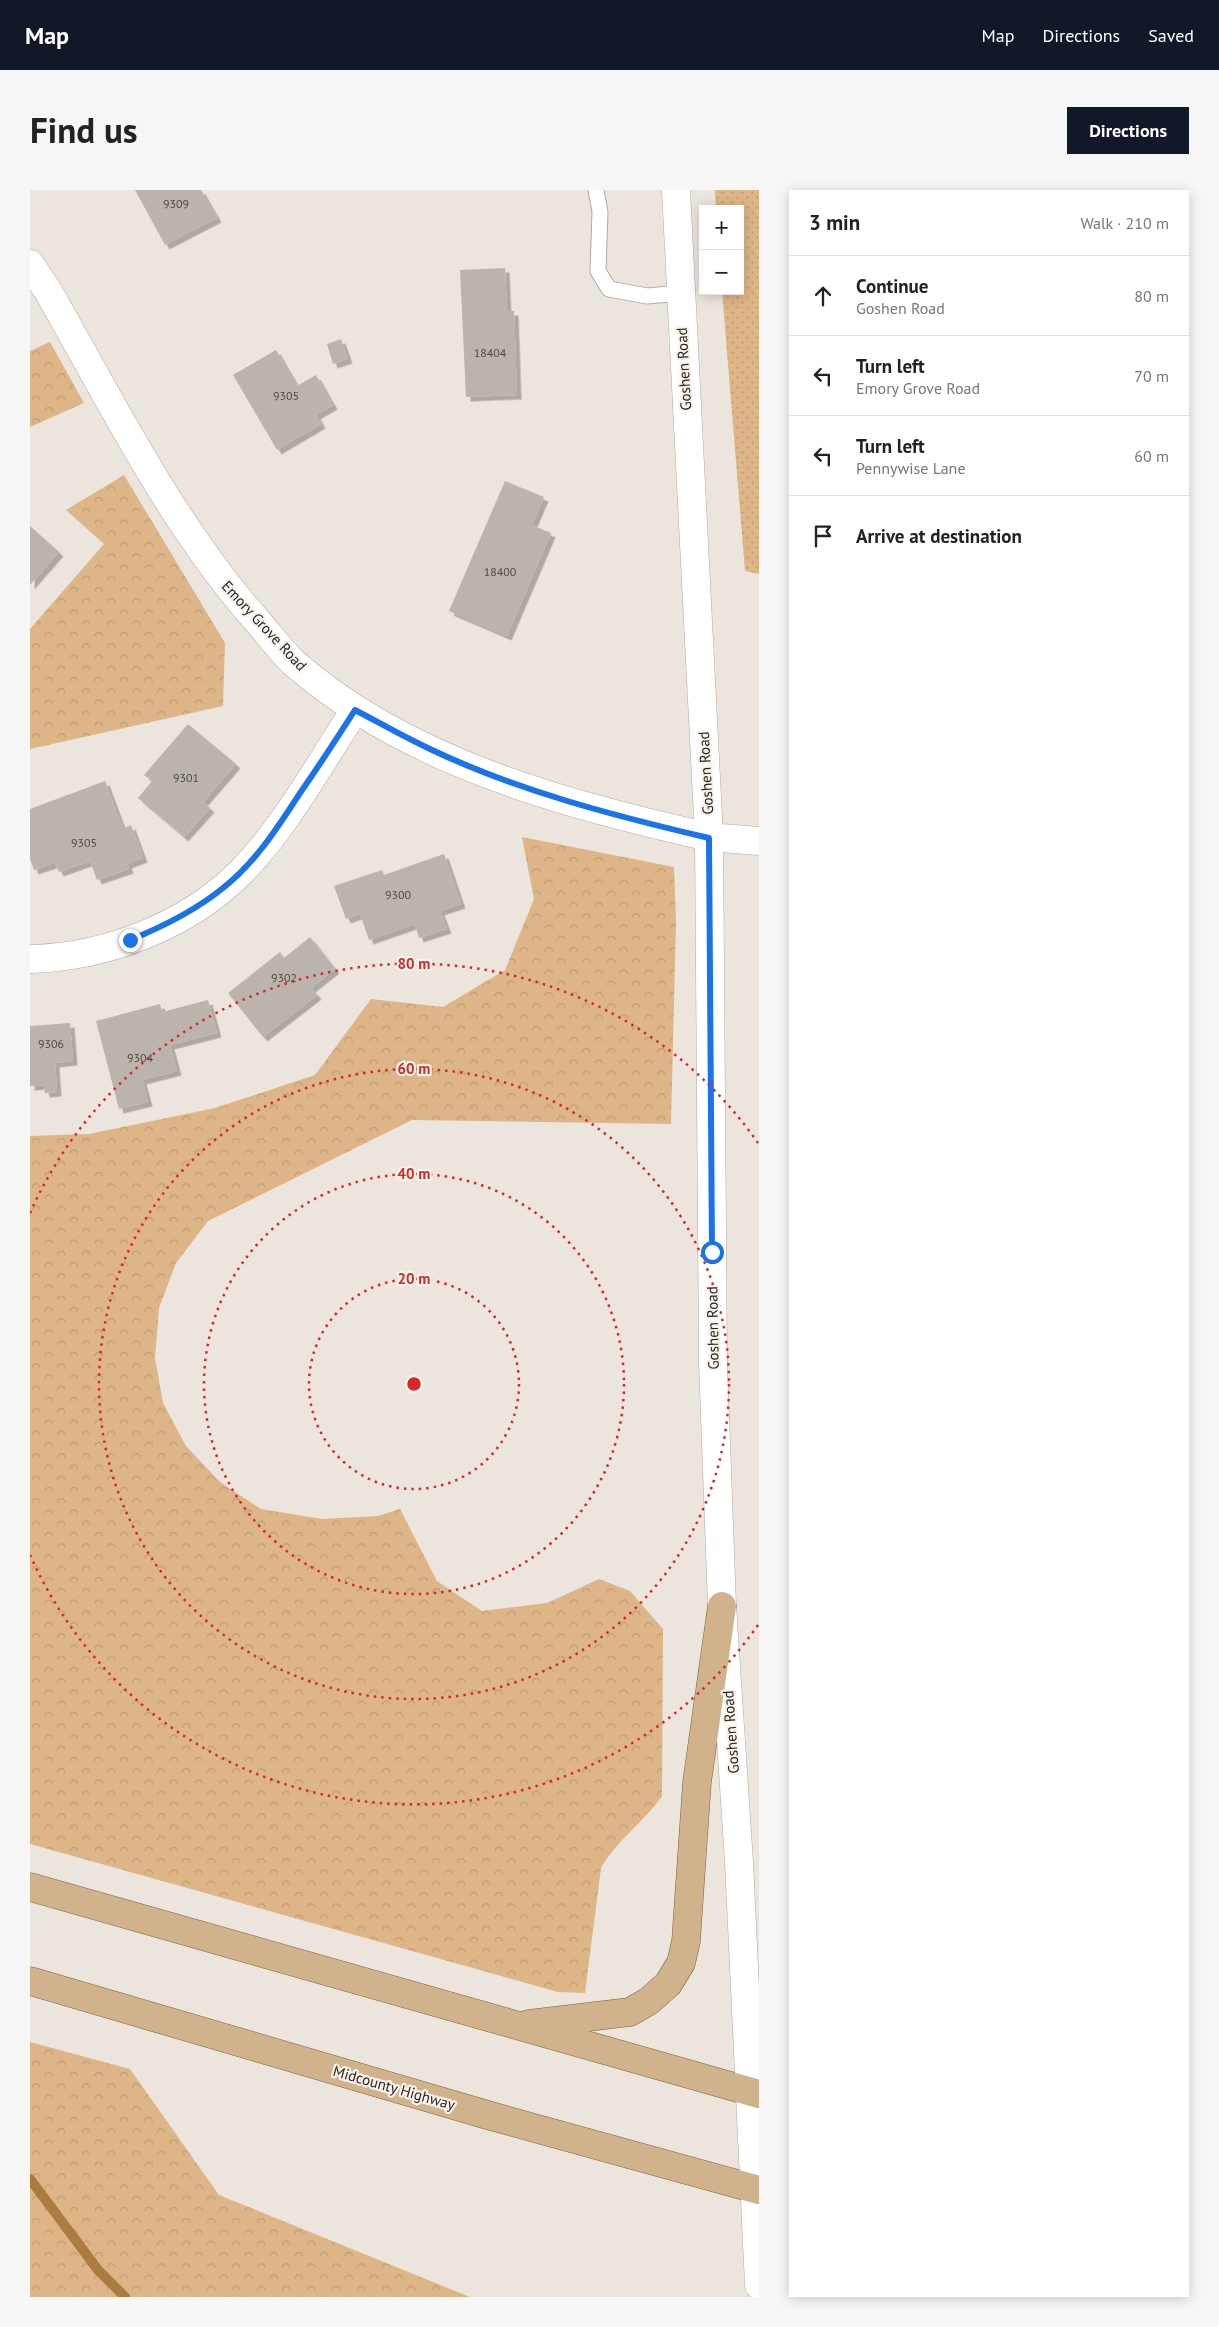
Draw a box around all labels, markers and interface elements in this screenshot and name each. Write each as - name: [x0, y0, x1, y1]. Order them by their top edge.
- text: Map: [25, 20, 69, 51]
- text: Map: [982, 24, 1014, 47]
- text: Directions: [1042, 24, 1120, 47]
- text: Saved: [1148, 24, 1194, 47]
- text: Find us: [30, 107, 138, 153]
- button: Directions: [1067, 107, 1189, 154]
- house number: 9309: [163, 196, 189, 211]
- map controls: [699, 205, 744, 295]
- button: +: [699, 205, 744, 250]
- text: 3 min: [809, 209, 860, 236]
- text: Walk · 210 m: [1080, 213, 1169, 233]
- button: −: [699, 250, 744, 295]
- text: Continue: [856, 274, 928, 298]
- icon: ahead: [809, 282, 837, 310]
- text: 80 m: [1134, 286, 1169, 306]
- text: Goshen Road: [856, 298, 945, 318]
- street label: Goshen Road: [672, 327, 695, 411]
- house number: 18404: [474, 345, 507, 360]
- text: Turn left: [856, 354, 925, 378]
- icon: left: [809, 362, 837, 390]
- text: 70 m: [1134, 366, 1169, 386]
- text: Emory Grove Road: [856, 378, 980, 398]
- house number: 9305: [273, 388, 299, 403]
- text: Turn left: [856, 434, 925, 458]
- icon: left: [809, 442, 837, 470]
- text: 60 m: [1134, 446, 1169, 466]
- text: Pennywise Lane: [856, 458, 966, 478]
- icon: arrive: [809, 522, 837, 550]
- text: Arrive at destination: [856, 524, 1022, 548]
- house number: 18400: [484, 564, 517, 579]
- street label: Emory Grove Road: [218, 577, 311, 675]
- street label: Goshen Road: [694, 731, 717, 815]
- house number: 9301: [173, 770, 199, 785]
- house number: 9305: [71, 835, 97, 850]
- house number: 9300: [385, 887, 412, 902]
- route end: [119, 929, 142, 952]
- text: 80 m: [398, 954, 430, 973]
- house number: 9302: [271, 970, 297, 985]
- house number: 9306: [38, 1036, 64, 1051]
- house number: 9304: [127, 1050, 154, 1065]
- text: 60 m: [398, 1059, 430, 1078]
- text: 40 m: [398, 1164, 430, 1183]
- route start: [701, 1241, 724, 1264]
- text: 20 m: [398, 1269, 430, 1288]
- street label: Goshen Road: [702, 1286, 723, 1370]
- centre of rings: [405, 1375, 423, 1393]
- street label: Goshen Road: [718, 1690, 743, 1774]
- street label: Midcounty Highway: [331, 2061, 457, 2114]

